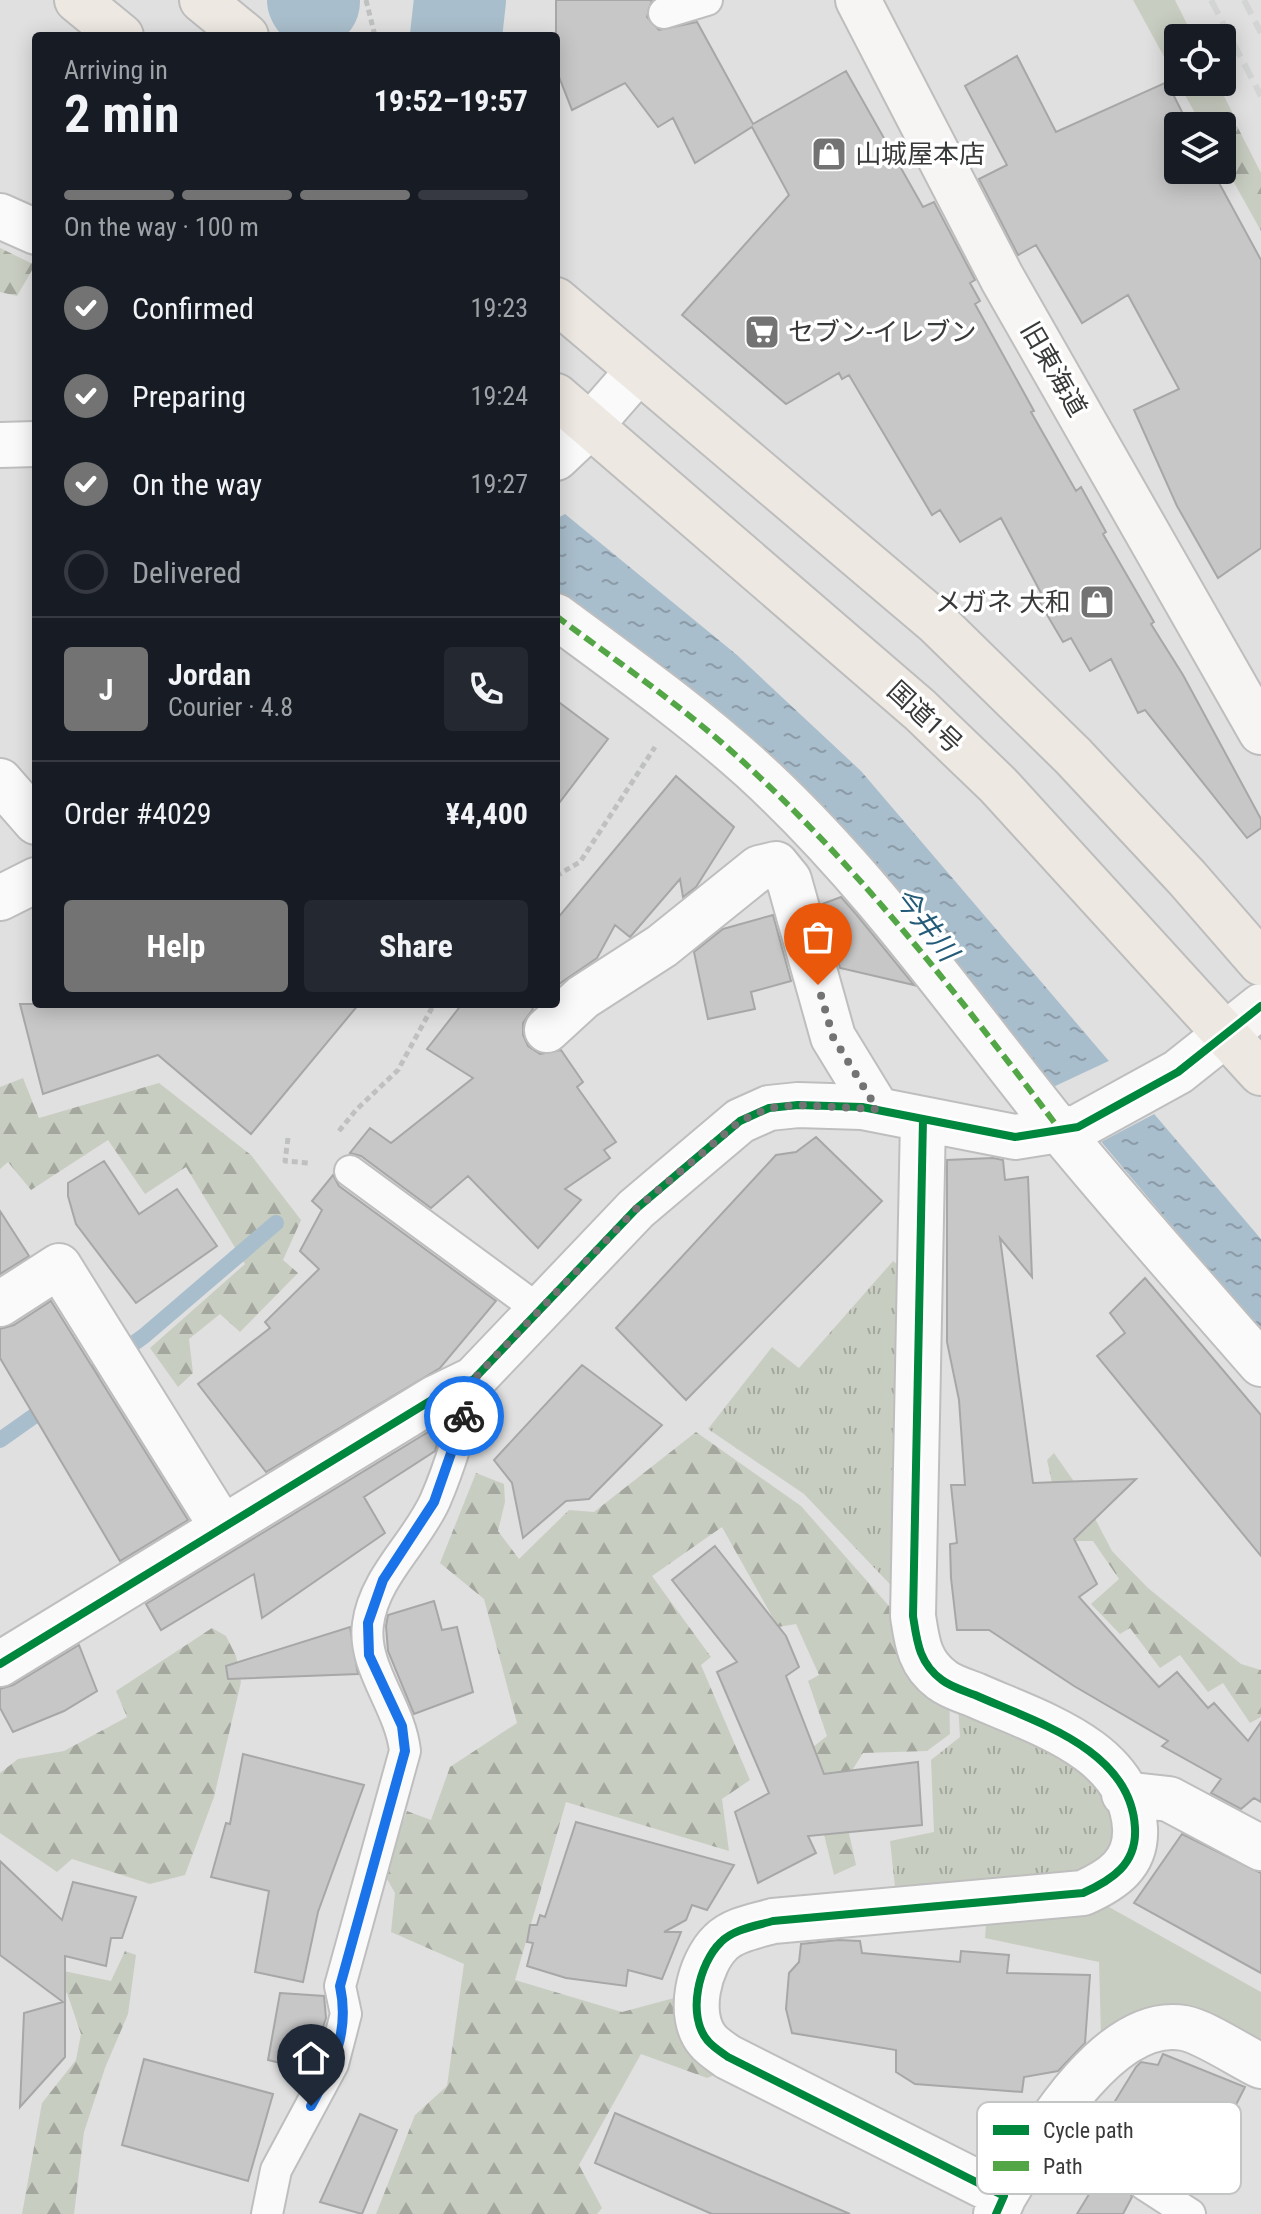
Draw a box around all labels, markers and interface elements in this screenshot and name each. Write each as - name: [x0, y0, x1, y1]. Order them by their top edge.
- map controls: [1164, 24, 1236, 184]
- button: locate: [1164, 24, 1236, 96]
- text: Arriving in: [64, 55, 168, 85]
- text: 19:52–19:57: [374, 83, 528, 118]
- text: 2 min: [64, 84, 180, 145]
- button: layers: [1164, 112, 1236, 184]
- shop icon: 山城屋本店: [810, 135, 848, 173]
- place label: 山城屋本店: [855, 139, 985, 169]
- text: On the way · 100 m: [64, 212, 259, 242]
- icon: check: [64, 286, 108, 330]
- text: Confirmed: [132, 291, 254, 326]
- text: 19:23: [471, 293, 528, 323]
- supermarket icon: セブン-イレブン: [743, 313, 781, 351]
- street label: 旧東海道: [1015, 316, 1093, 422]
- place label: セブン-イレブン: [788, 317, 976, 347]
- icon: check: [64, 374, 108, 418]
- text: Preparing: [132, 379, 246, 414]
- text: 19:24: [471, 381, 528, 411]
- icon: check: [64, 462, 108, 506]
- text: On the way: [132, 467, 262, 502]
- text: 19:27: [471, 469, 528, 499]
- text: Delivered: [132, 555, 241, 590]
- shop icon: メガネ 大和: [1078, 583, 1116, 621]
- place label: メガネ 大和: [935, 587, 1071, 617]
- button: phone: [444, 647, 528, 731]
- text: Jordan: [168, 657, 251, 692]
- text: J: [99, 672, 113, 707]
- street label: 国道1号: [882, 675, 968, 759]
- text: Courier · 4.8: [168, 692, 293, 722]
- text: Order #4029: [64, 796, 212, 831]
- text: ¥4,400: [446, 796, 528, 831]
- water label: 今井川: [887, 881, 966, 970]
- button: Help: [64, 900, 288, 992]
- button: Share: [304, 900, 528, 992]
- pin: [784, 903, 852, 985]
- icon: bag: [796, 915, 840, 959]
- courier: [424, 1376, 504, 1456]
- icon: bike: [442, 1394, 486, 1438]
- pin: [277, 2024, 345, 2106]
- icon: home: [289, 2036, 333, 2080]
- legend: [977, 2102, 1241, 2194]
- text: Cycle path: [1043, 2118, 1134, 2143]
- text: Path: [1043, 2154, 1083, 2179]

